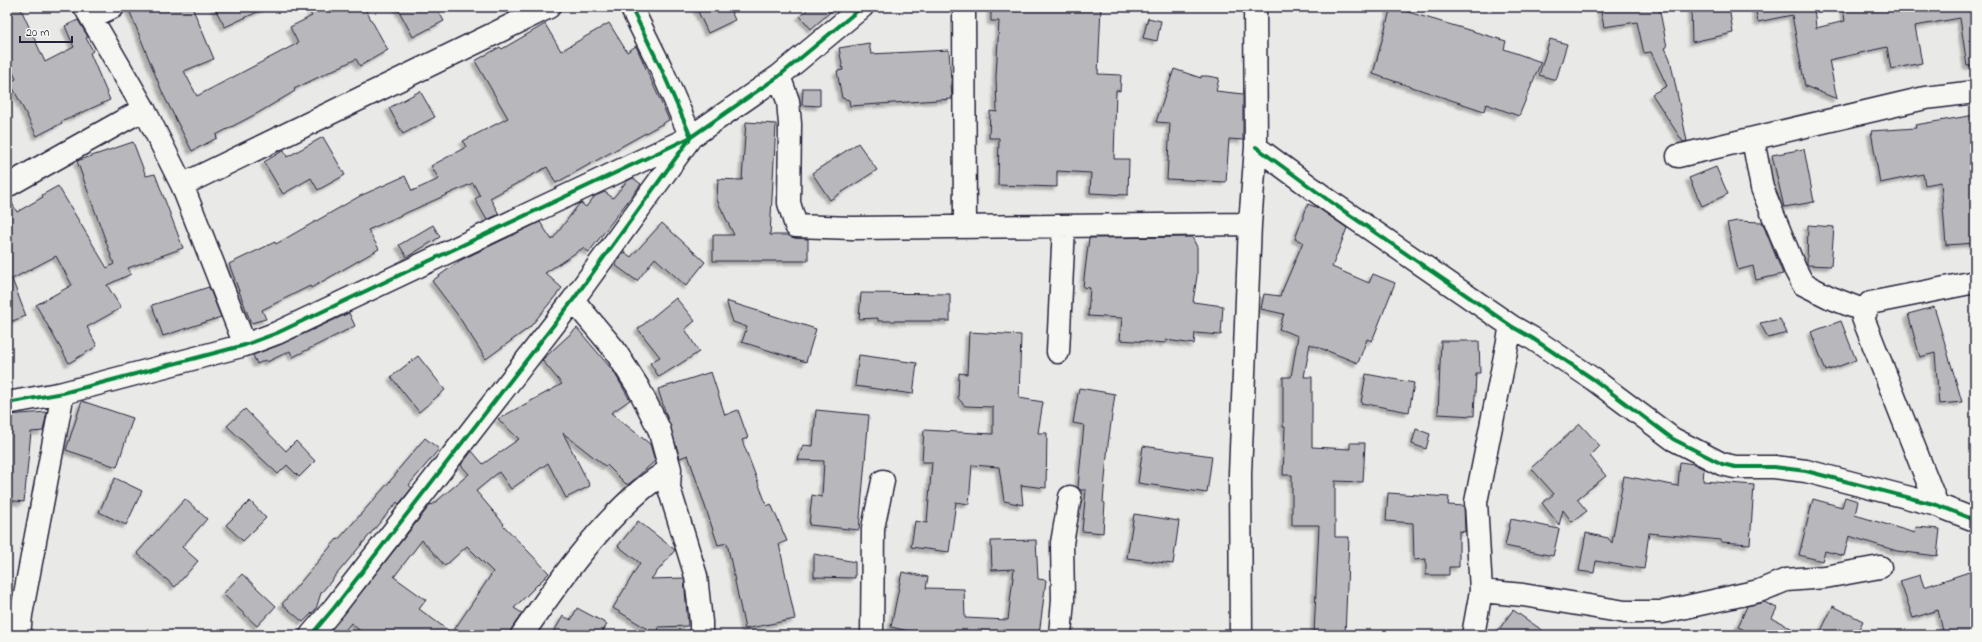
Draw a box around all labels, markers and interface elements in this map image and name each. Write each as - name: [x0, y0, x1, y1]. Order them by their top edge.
- scale bar: [20, 18, 72, 44]
- text: 20 m: [26, 24, 49, 42]

